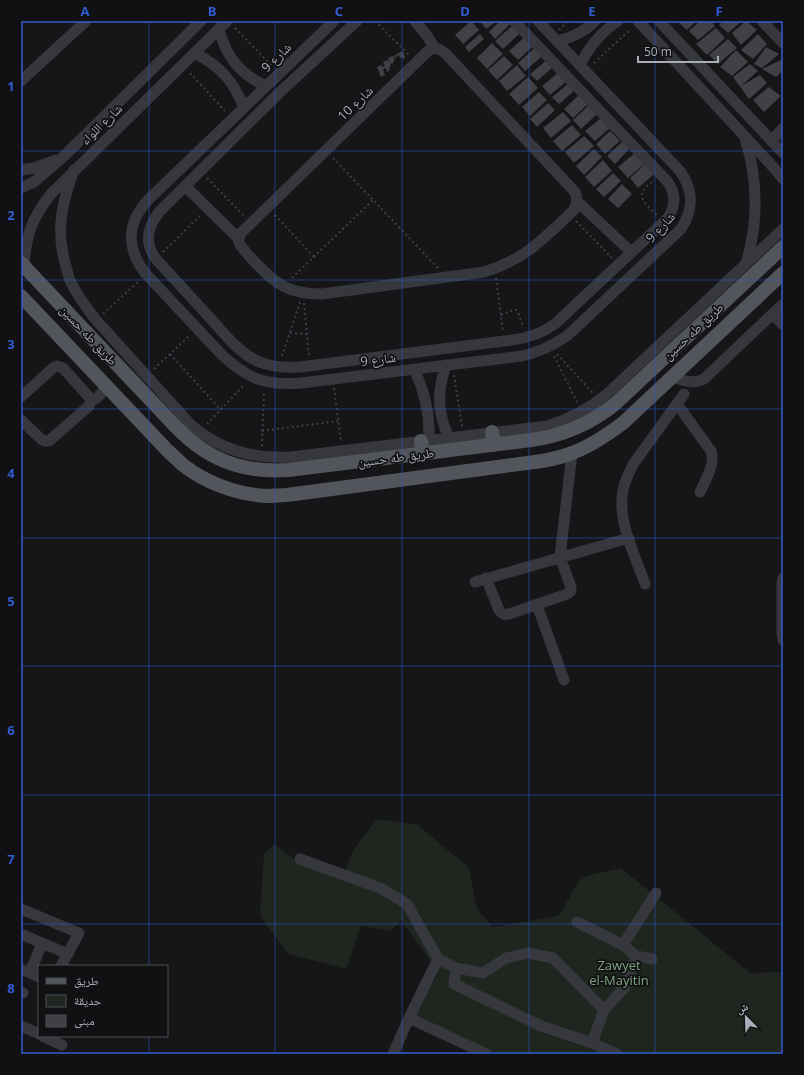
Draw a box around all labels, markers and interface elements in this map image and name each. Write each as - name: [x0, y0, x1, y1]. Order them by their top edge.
- text: A: [81, 2, 90, 20]
- text: B: [208, 2, 217, 20]
- text: C: [335, 2, 343, 20]
- text: D: [460, 2, 470, 20]
- text: E: [588, 2, 596, 20]
- text: F: [715, 2, 723, 20]
- street label: شارع 9: [257, 38, 296, 77]
- scale bar: [638, 38, 718, 64]
- text: 50 m: [644, 43, 672, 60]
- text: 1: [7, 77, 15, 95]
- street label: شارع 10: [333, 82, 377, 125]
- street label: شارع اللواء: [76, 99, 127, 149]
- text: 2: [7, 206, 15, 224]
- street label: شارع 9: [641, 208, 679, 247]
- street label: طريق طه حسين: [659, 298, 727, 364]
- street label: طريق طه حسين: [56, 301, 122, 369]
- text: 3: [7, 335, 15, 353]
- street label: شارع 9: [359, 348, 397, 371]
- street label: طريق طه حسين: [357, 443, 435, 471]
- text: 4: [7, 464, 15, 482]
- text: 5: [7, 592, 15, 610]
- text: 6: [7, 721, 15, 739]
- text: 7: [7, 850, 15, 868]
- park label: Zawyet el-Mayitin: [589, 956, 649, 989]
- legend: [38, 965, 168, 1037]
- text: طريق: [74, 972, 99, 989]
- text: 8: [7, 979, 15, 997]
- text: حديقة: [74, 992, 102, 1009]
- north arrow: [726, 997, 766, 1037]
- text: ش: [734, 998, 751, 1017]
- text: مبنى: [74, 1012, 95, 1029]

